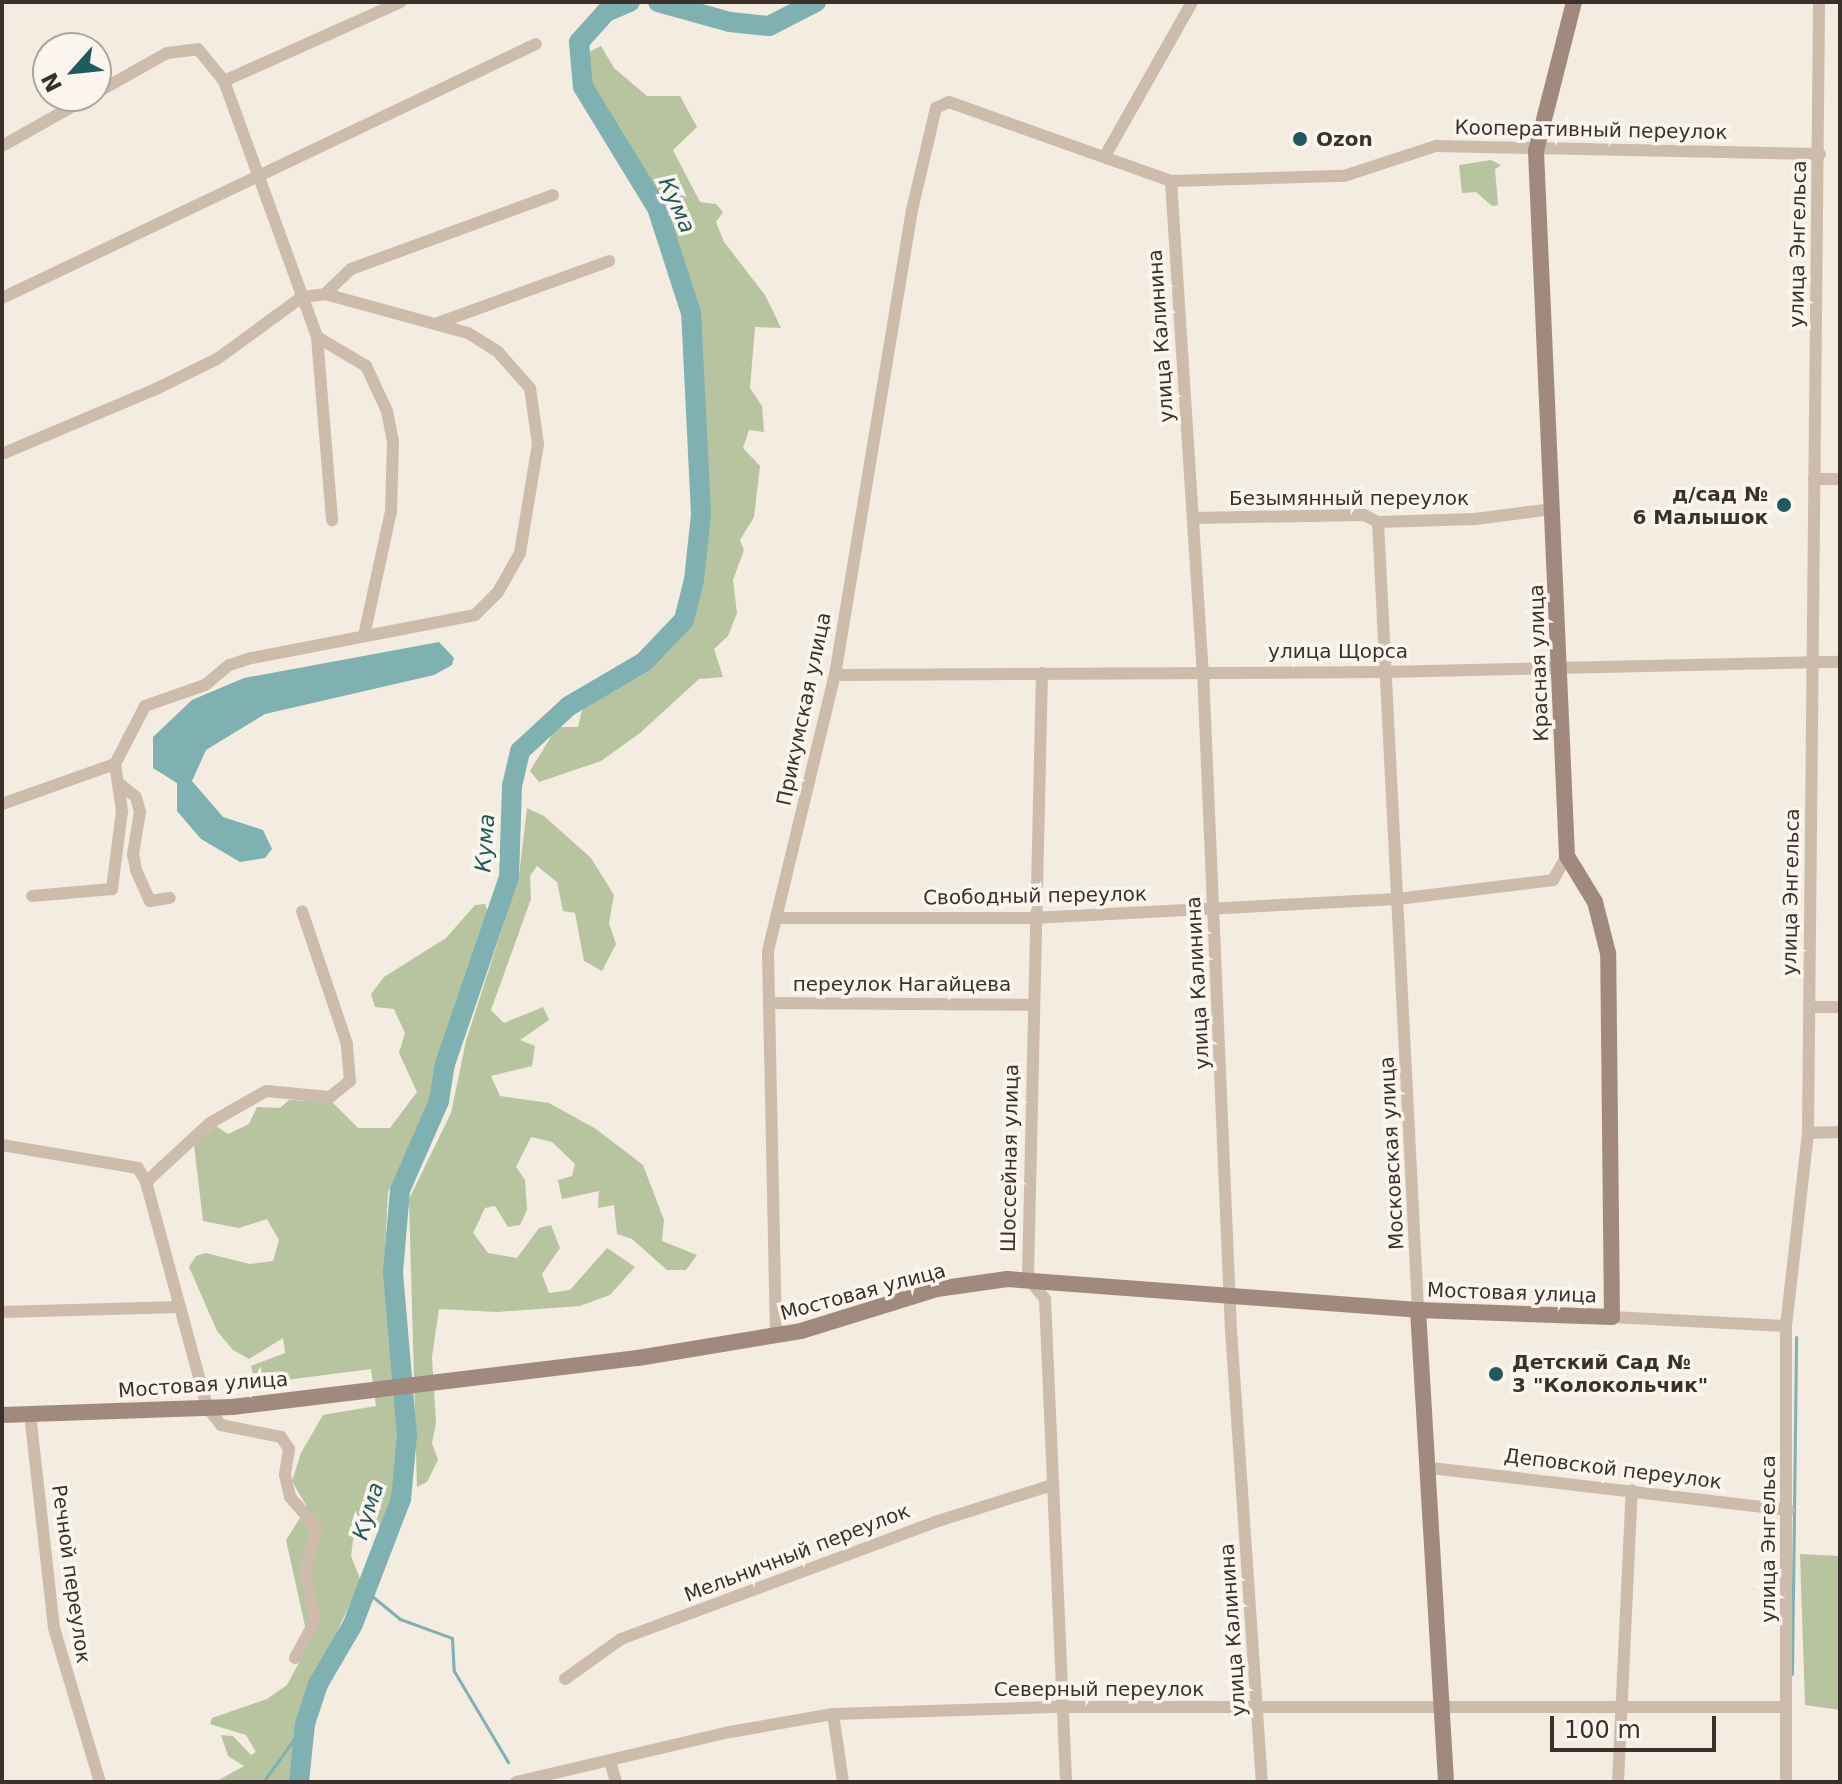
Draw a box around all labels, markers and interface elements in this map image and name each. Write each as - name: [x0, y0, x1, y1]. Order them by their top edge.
- north arrow: [32, 32, 112, 112]
- text: N: [37, 68, 67, 96]
- street label: Кооперативный переулок: [1454, 116, 1728, 144]
- place label: Ozon: [1316, 127, 1373, 151]
- marker: Ozon: [1291, 130, 1309, 148]
- street label: улица Энгельса: [1785, 160, 1811, 328]
- water label: Кума: [653, 173, 701, 237]
- street label: улица Калинина: [1143, 249, 1179, 423]
- place label: д/сад № 6 Малышок: [1632, 482, 1768, 529]
- street label: Безымянный переулок: [1229, 486, 1469, 510]
- marker: д/сад № 6 Малышок: [1775, 496, 1793, 514]
- street label: Красная улица: [1524, 584, 1554, 742]
- street label: Прикумская улица: [772, 610, 836, 808]
- street label: улица Щорса: [1268, 639, 1408, 663]
- street label: улица Энгельса: [1778, 808, 1804, 976]
- water label: Кума: [470, 813, 500, 873]
- street label: Свободный переулок: [923, 882, 1147, 910]
- street label: улица Калинина: [1181, 896, 1215, 1070]
- street label: переулок Нагайцева: [793, 972, 1011, 996]
- street label: Московская улица: [1375, 1056, 1409, 1250]
- street label: Шоссейная улица: [996, 1064, 1024, 1252]
- street label: Мостовая улица: [778, 1258, 948, 1326]
- street label: Мостовая улица: [1426, 1278, 1598, 1308]
- place label: Детский Сад № 3 "Колокольчик": [1512, 1350, 1708, 1397]
- marker: Детский Сад № 3 "Колокольчик": [1487, 1365, 1505, 1383]
- street label: Мостовая улица: [117, 1367, 289, 1403]
- street label: Деповской переулок: [1503, 1444, 1723, 1494]
- street label: улица Энгельса: [1756, 1455, 1780, 1623]
- water label: Кума: [347, 1479, 389, 1543]
- street label: Речной переулок: [47, 1483, 95, 1665]
- street label: Мельничный переулок: [681, 1499, 913, 1607]
- street label: улица Калинина: [1215, 1543, 1251, 1717]
- street label: Северный переулок: [994, 1677, 1204, 1701]
- scale bar: [1554, 1700, 1720, 1750]
- text: 100 m: [1564, 1716, 1641, 1744]

